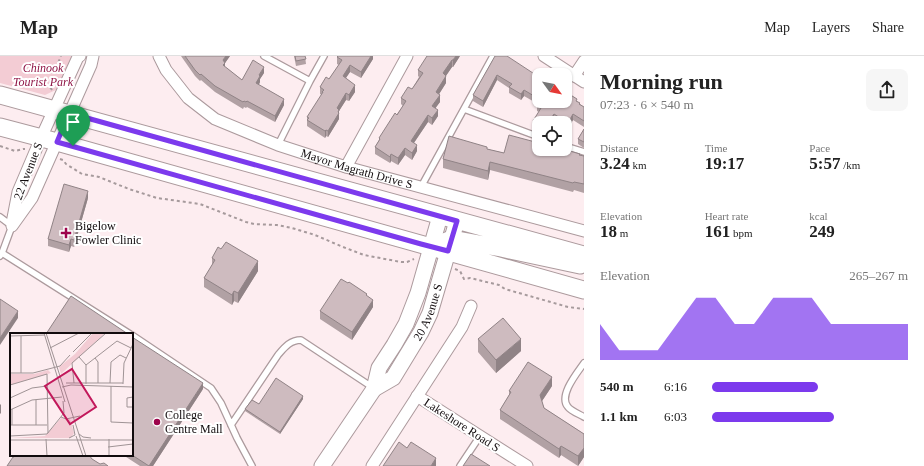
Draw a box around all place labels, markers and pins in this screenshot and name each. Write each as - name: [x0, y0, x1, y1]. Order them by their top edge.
- pin: [56, 105, 90, 146]
- place label: Bigelow Fowler Clinic: [75, 219, 141, 247]
- marker: Bigelow Fowler Clinic: [60, 227, 72, 239]
- place label: College Centre Mall: [165, 408, 223, 436]
- marker: College Centre Mall: [152, 417, 162, 427]

